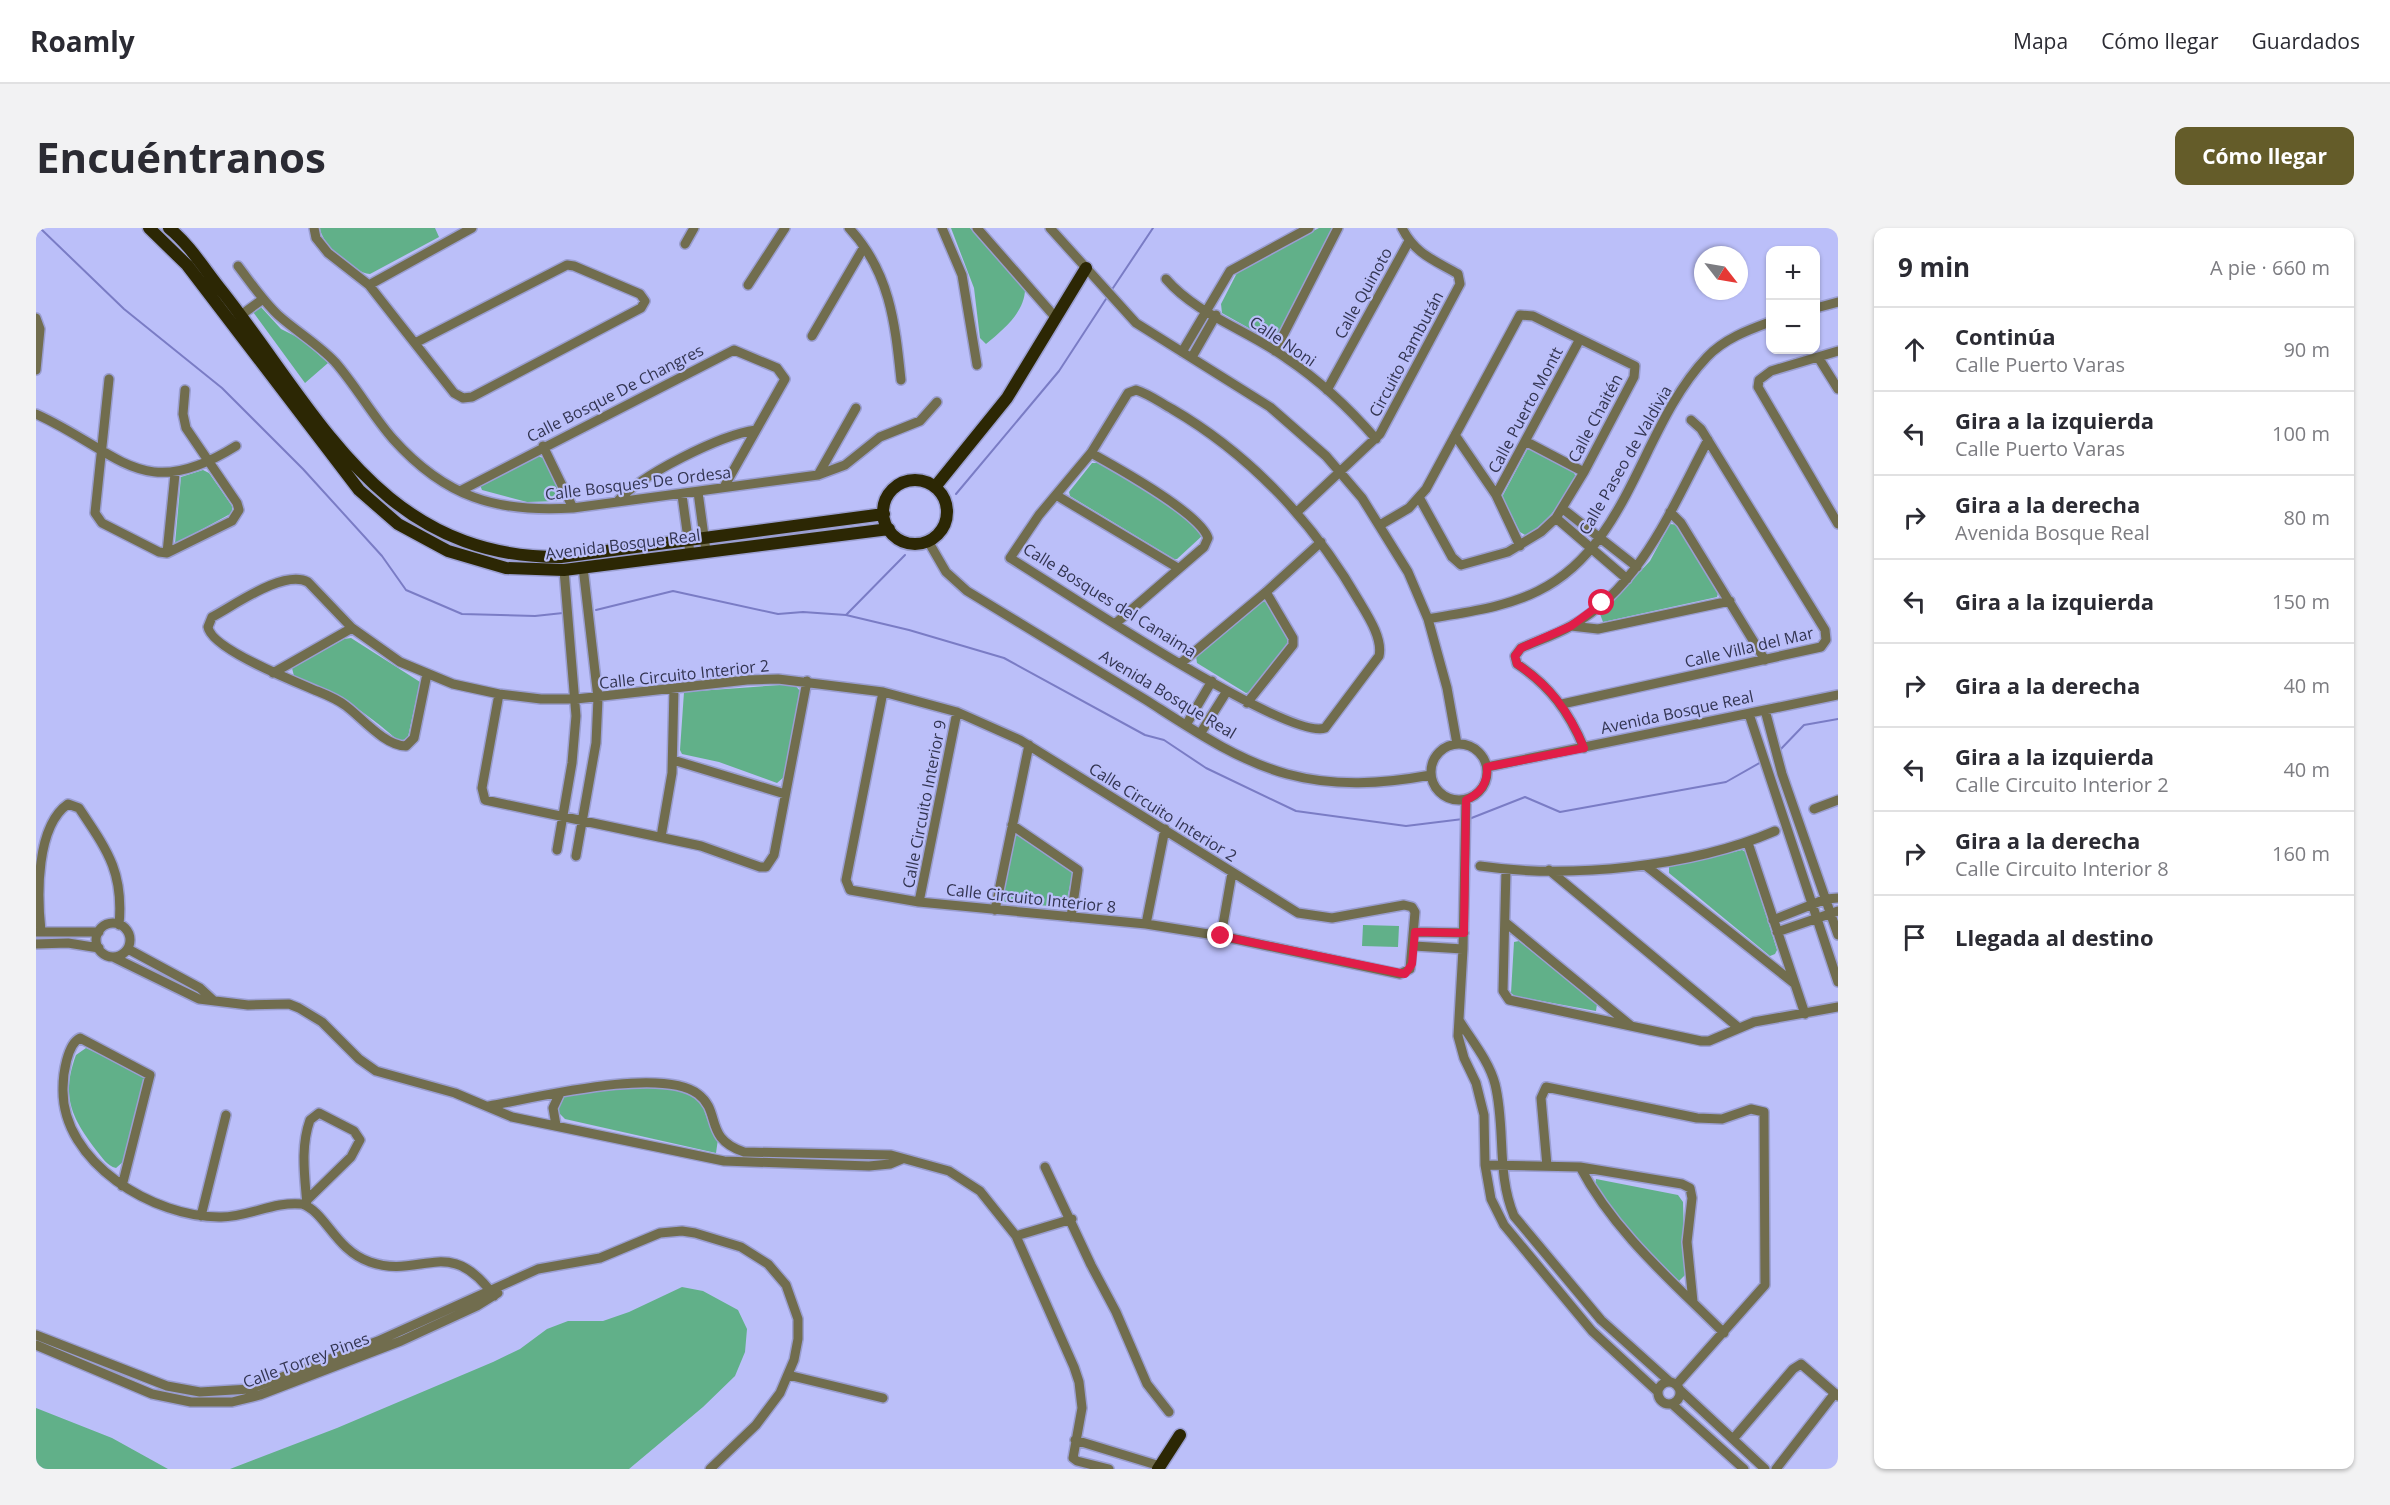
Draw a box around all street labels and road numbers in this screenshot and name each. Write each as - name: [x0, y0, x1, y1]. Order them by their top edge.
- street label: Calle Quinoto: [1329, 243, 1397, 343]
- street label: Circuito Rambután: [1364, 287, 1448, 421]
- street label: Calle Noni: [1245, 311, 1321, 371]
- street label: Calle Bosque De Changres: [523, 339, 707, 447]
- street label: Calle Puerto Montt: [1482, 343, 1568, 477]
- street label: Calle Chaitén: [1562, 370, 1628, 466]
- street label: Calle Paseo de Valdivia: [1573, 381, 1677, 539]
- street label: Calle Bosques De Ordesa: [544, 461, 732, 505]
- street label: Avenida Bosque Real: [544, 524, 702, 564]
- street label: Calle Bosques del Canaima: [1019, 538, 1201, 662]
- street label: Calle Villa del Mar: [1682, 621, 1816, 673]
- street label: Avenida Bosque Real: [1096, 644, 1240, 744]
- street label: Calle Circuito Interior 2: [598, 654, 770, 694]
- street label: Avenida Bosque Real: [1598, 685, 1756, 739]
- street label: Calle Circuito Interior 9: [897, 718, 951, 890]
- street label: Calle Circuito Interior 2: [1085, 757, 1241, 867]
- street label: Calle Circuito Interior 8: [945, 878, 1117, 918]
- street label: Calle Torrey Pines: [240, 1327, 372, 1393]

